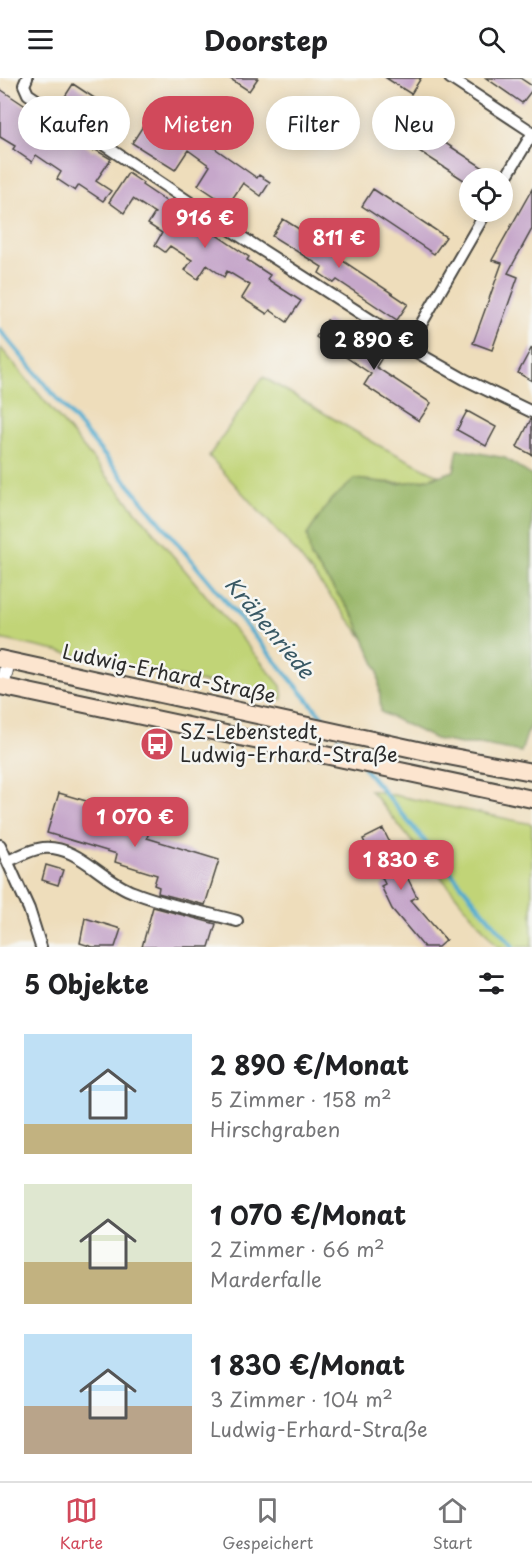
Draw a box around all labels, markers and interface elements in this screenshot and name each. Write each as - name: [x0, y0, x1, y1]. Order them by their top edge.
- text: Doorstep: [204, 19, 328, 60]
- icon: menu: [24, 23, 57, 56]
- icon: search: [475, 23, 508, 56]
- chip: Kaufen: [18, 96, 130, 150]
- chip: Mieten: [142, 96, 254, 150]
- chip: Filter: [266, 96, 360, 150]
- chip: Neu: [372, 96, 455, 150]
- map controls: [459, 168, 513, 222]
- button: locate: [459, 168, 513, 222]
- pin: 916 €: [163, 198, 247, 249]
- text: 916 €: [176, 202, 234, 232]
- pin: 811 €: [297, 218, 381, 269]
- text: 811 €: [313, 222, 365, 252]
- pin: 2 890 €: [319, 320, 429, 371]
- text: 2 890 €: [334, 324, 414, 354]
- water label: Krähenriede: [218, 569, 324, 686]
- street label: Ludwig-Erhard-Straße: [60, 636, 279, 710]
- place label: SZ-Lebenstedt, Ludwig-Erhard-Straße: [180, 716, 398, 769]
- bus stop icon: SZ-Lebenstedt, Ludwig-Erhard-Straße: [139, 726, 175, 762]
- pin: 1 070 €: [80, 797, 190, 848]
- text: 1 070 €: [96, 801, 174, 831]
- pin: 1 830 €: [346, 840, 456, 891]
- text: 1 830 €: [363, 844, 439, 874]
- text: 5 Objekte: [24, 964, 149, 1003]
- icon: filters: [475, 967, 508, 1000]
- text: 2 890 €/Monat: [210, 1045, 409, 1084]
- icon: home: [72, 1058, 144, 1130]
- text: 5 Zimmer · 158 m²: [210, 1084, 392, 1114]
- text: Hirschgraben: [210, 1114, 340, 1144]
- text: 1 070 €/Monat: [210, 1195, 406, 1234]
- icon: home: [72, 1208, 144, 1280]
- text: 2 Zimmer · 66 m²: [210, 1234, 385, 1264]
- text: Marderfalle: [210, 1264, 322, 1294]
- text: 1 830 €/Monat: [210, 1345, 405, 1384]
- icon: home: [72, 1358, 144, 1430]
- text: 3 Zimmer · 104 m²: [210, 1384, 393, 1414]
- text: Ludwig-Erhard-Straße: [210, 1414, 428, 1444]
- tab: Karte: [60, 1494, 103, 1554]
- tab: Gespeichert: [222, 1494, 313, 1554]
- tab: Start: [432, 1494, 472, 1554]

